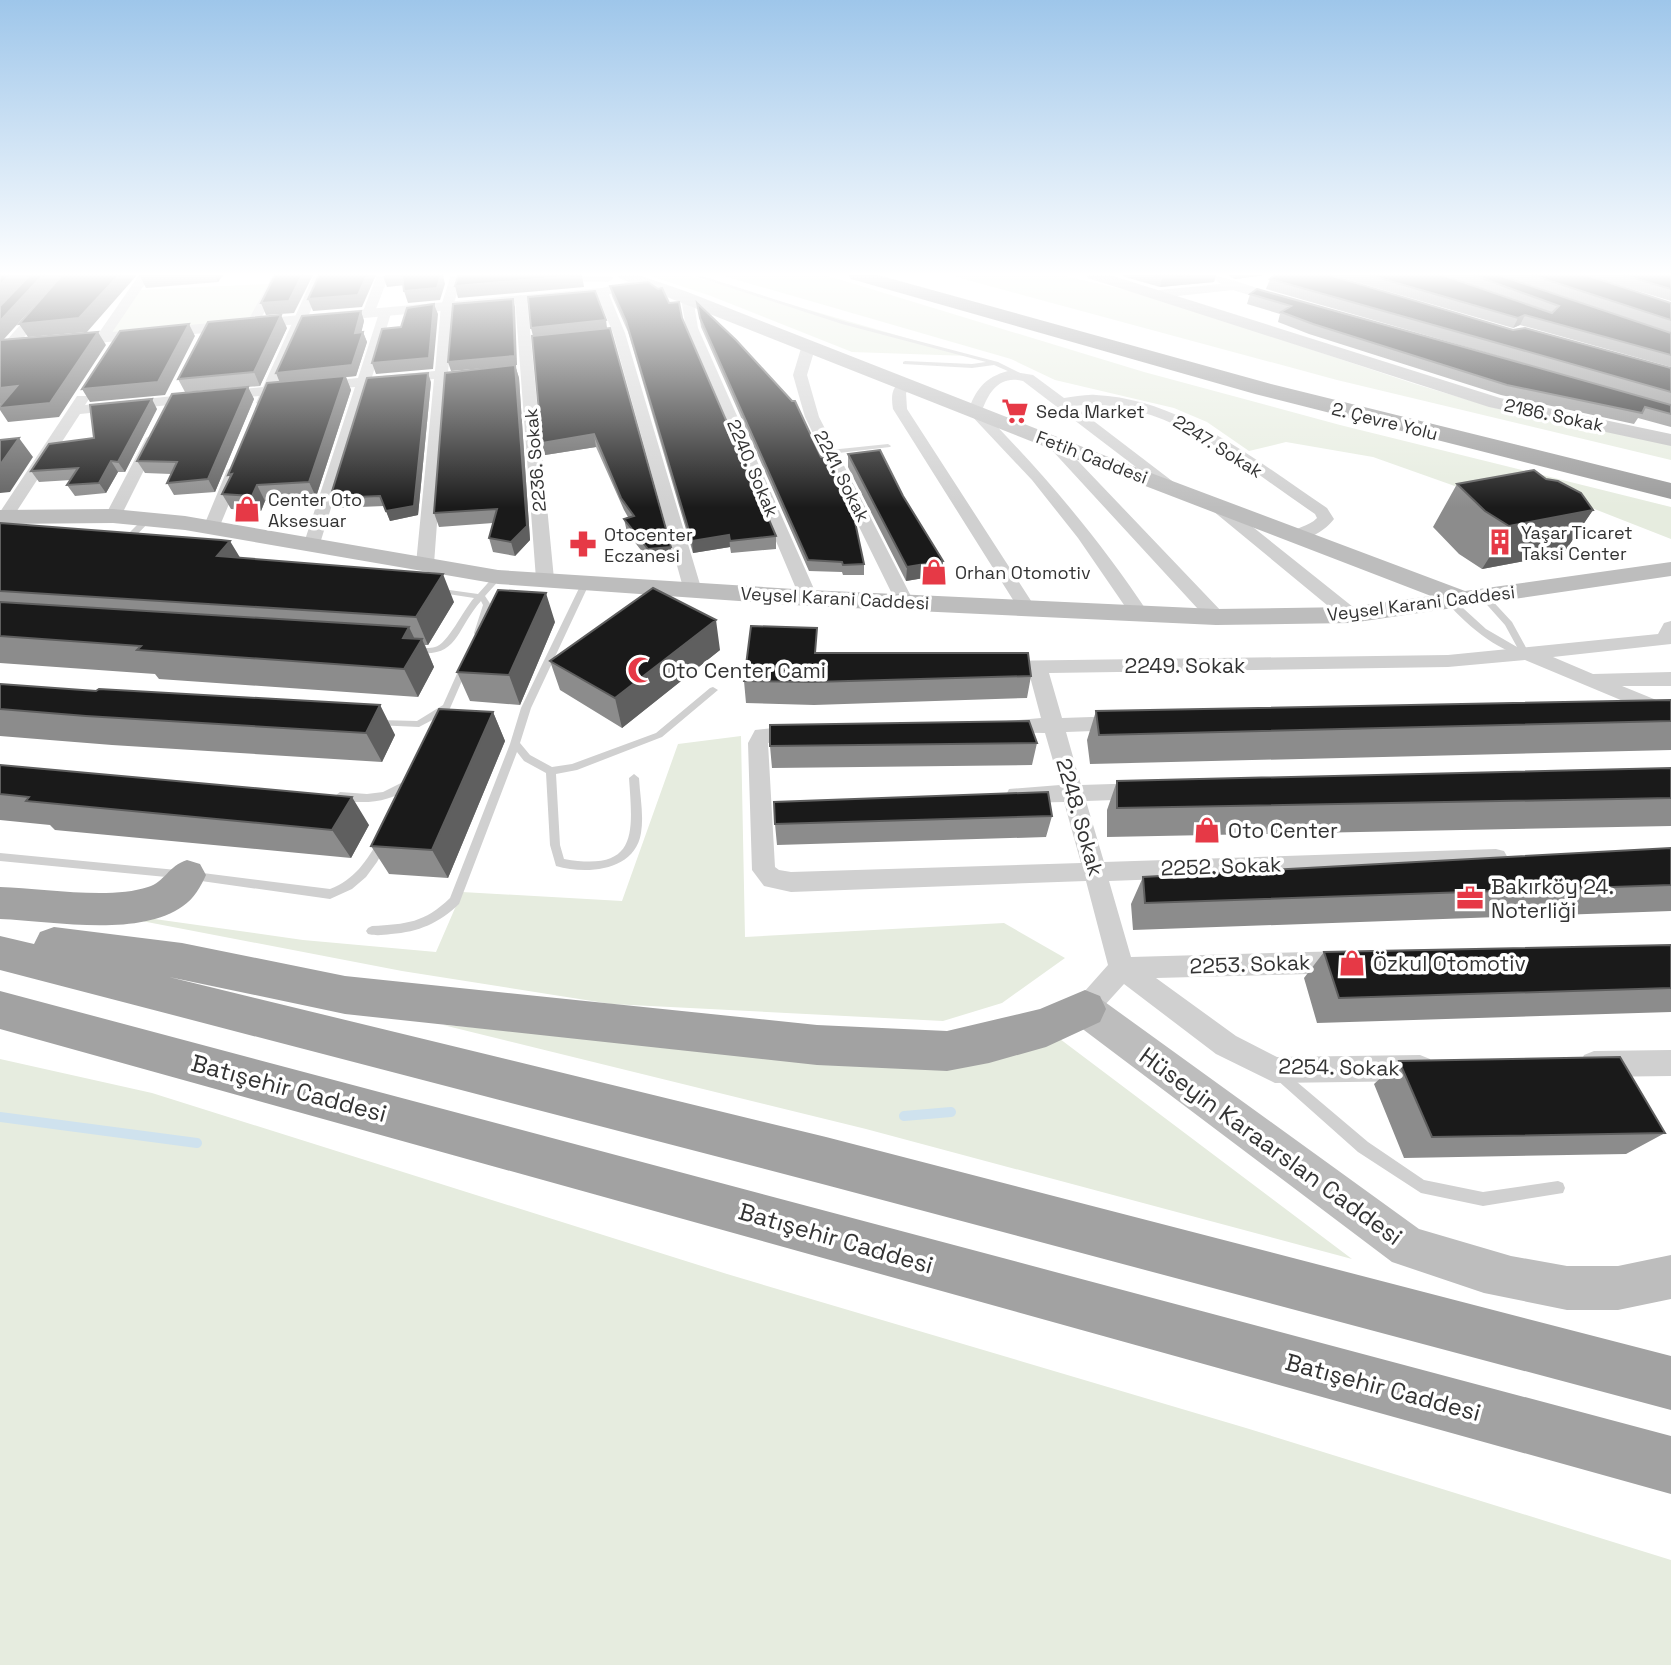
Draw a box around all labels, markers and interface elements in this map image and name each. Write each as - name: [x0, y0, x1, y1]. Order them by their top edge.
- street label: 2186. Sokak: [1502, 393, 1606, 437]
- supermarket icon: Seda Market: [1000, 396, 1030, 426]
- street label: 2. Çevre Yolu: [1330, 397, 1440, 445]
- place label: Seda Market: [1036, 400, 1145, 423]
- street label: 2236. Sokak: [519, 407, 551, 513]
- street label: 2247. Sokak: [1169, 409, 1267, 483]
- street label: 2240. Sokak: [722, 416, 784, 521]
- street label: Fetih Caddesi: [1033, 425, 1151, 489]
- street label: 2241. Sokak: [809, 426, 875, 526]
- place label: Center Oto Aksesuar: [268, 488, 362, 532]
- shop icon: Center Oto Aksesuar: [232, 494, 262, 524]
- place label: Yaşar Ticaret Taksi Center: [1521, 521, 1633, 565]
- place label: Otocenter Eczanesi: [604, 523, 693, 567]
- building icon: Yaşar Ticaret Taksi Center: [1485, 527, 1515, 557]
- pharmacy icon: Otocenter Eczanesi: [568, 529, 598, 559]
- shop icon: Orhan Otomotiv: [919, 557, 949, 587]
- place label: Orhan Otomotiv: [955, 561, 1091, 584]
- street label: Veysel Karani Caddesi: [1326, 580, 1516, 626]
- street label: Veysel Karani Caddesi: [740, 582, 930, 614]
- street label: 2249. Sokak: [1125, 652, 1245, 679]
- mosque icon: Oto Center Cami: [626, 655, 656, 685]
- place label: Oto Center Cami: [662, 657, 826, 684]
- street label: 2248. Sokak: [1050, 755, 1110, 879]
- shop icon: Oto Center: [1192, 815, 1222, 845]
- place label: Oto Center: [1228, 817, 1338, 844]
- street label: 2252. Sokak: [1160, 850, 1282, 882]
- place label: Bakırköy 24. Noterliği: [1491, 873, 1614, 924]
- office icon: Bakırköy 24. Noterliği: [1455, 883, 1485, 913]
- street label: 2253. Sokak: [1189, 948, 1311, 980]
- shop icon: Özkul Otomotiv: [1337, 948, 1367, 978]
- place label: Özkul Otomotiv: [1373, 950, 1526, 977]
- street label: Hüseyin Karaarslan Caddesi: [1133, 1040, 1409, 1252]
- street label: Batışehir Caddesi: [188, 1047, 390, 1129]
- street label: 2254. Sokak: [1278, 1052, 1400, 1082]
- street label: Batışehir Caddesi: [735, 1195, 937, 1281]
- street label: Batışehir Caddesi: [1282, 1346, 1484, 1428]

